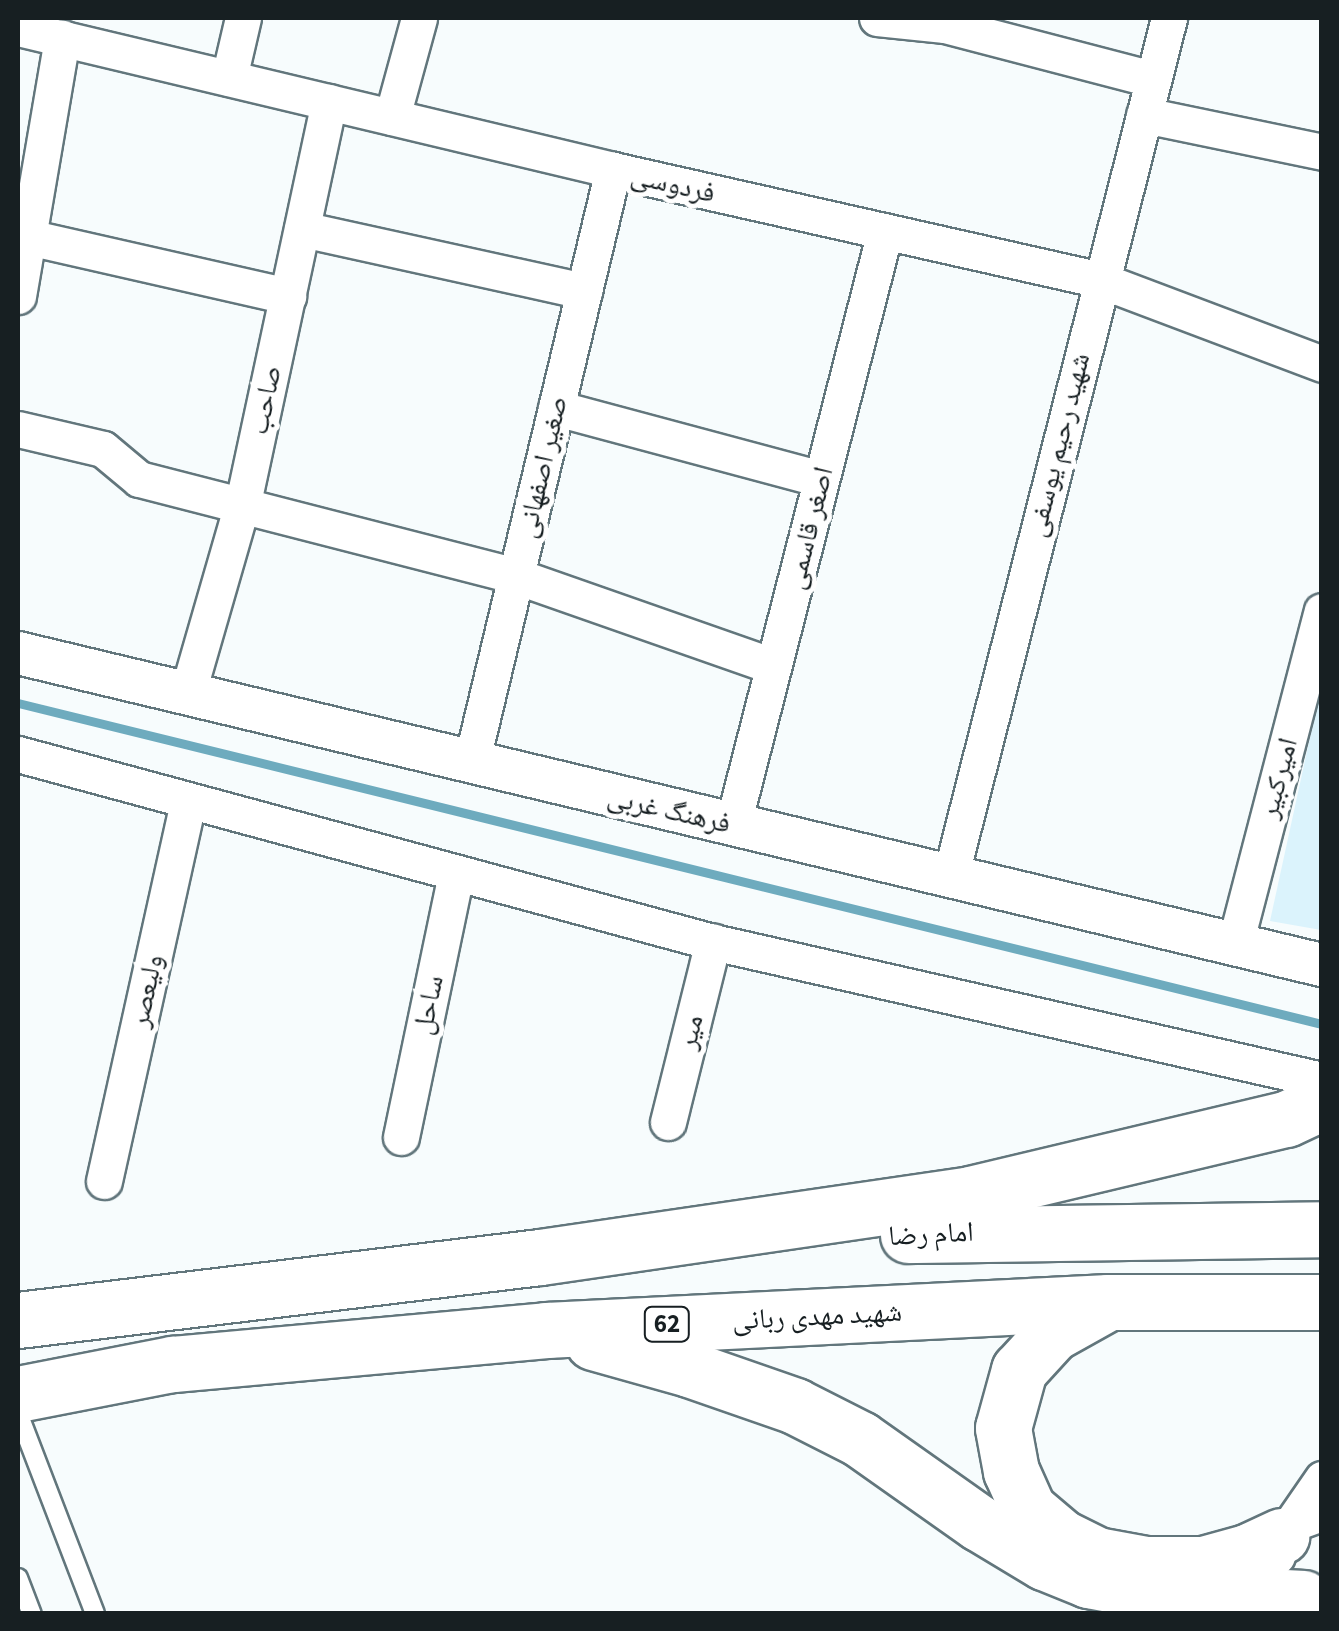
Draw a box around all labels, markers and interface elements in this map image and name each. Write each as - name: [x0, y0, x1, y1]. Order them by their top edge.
- street label: فردوسی: [628, 158, 718, 210]
- street label: شهید رحیم یوسفی: [1019, 350, 1097, 540]
- street label: صاحب: [241, 362, 289, 438]
- street label: صغیر اصفهانی: [509, 393, 575, 541]
- street label: اصغر قاسمی: [778, 463, 840, 593]
- street label: امیرکبیر: [1251, 734, 1305, 822]
- street label: فرهنگ غربی: [604, 780, 734, 840]
- street label: ولیعصر: [122, 951, 170, 1031]
- street label: ساحل: [405, 972, 451, 1038]
- street label: میر: [670, 1011, 710, 1053]
- street label: امام رضا: [887, 1215, 975, 1253]
- street label: شهید مهدی ربانی: [731, 1295, 903, 1337]
- road number: 62: [642, 1304, 692, 1344]

